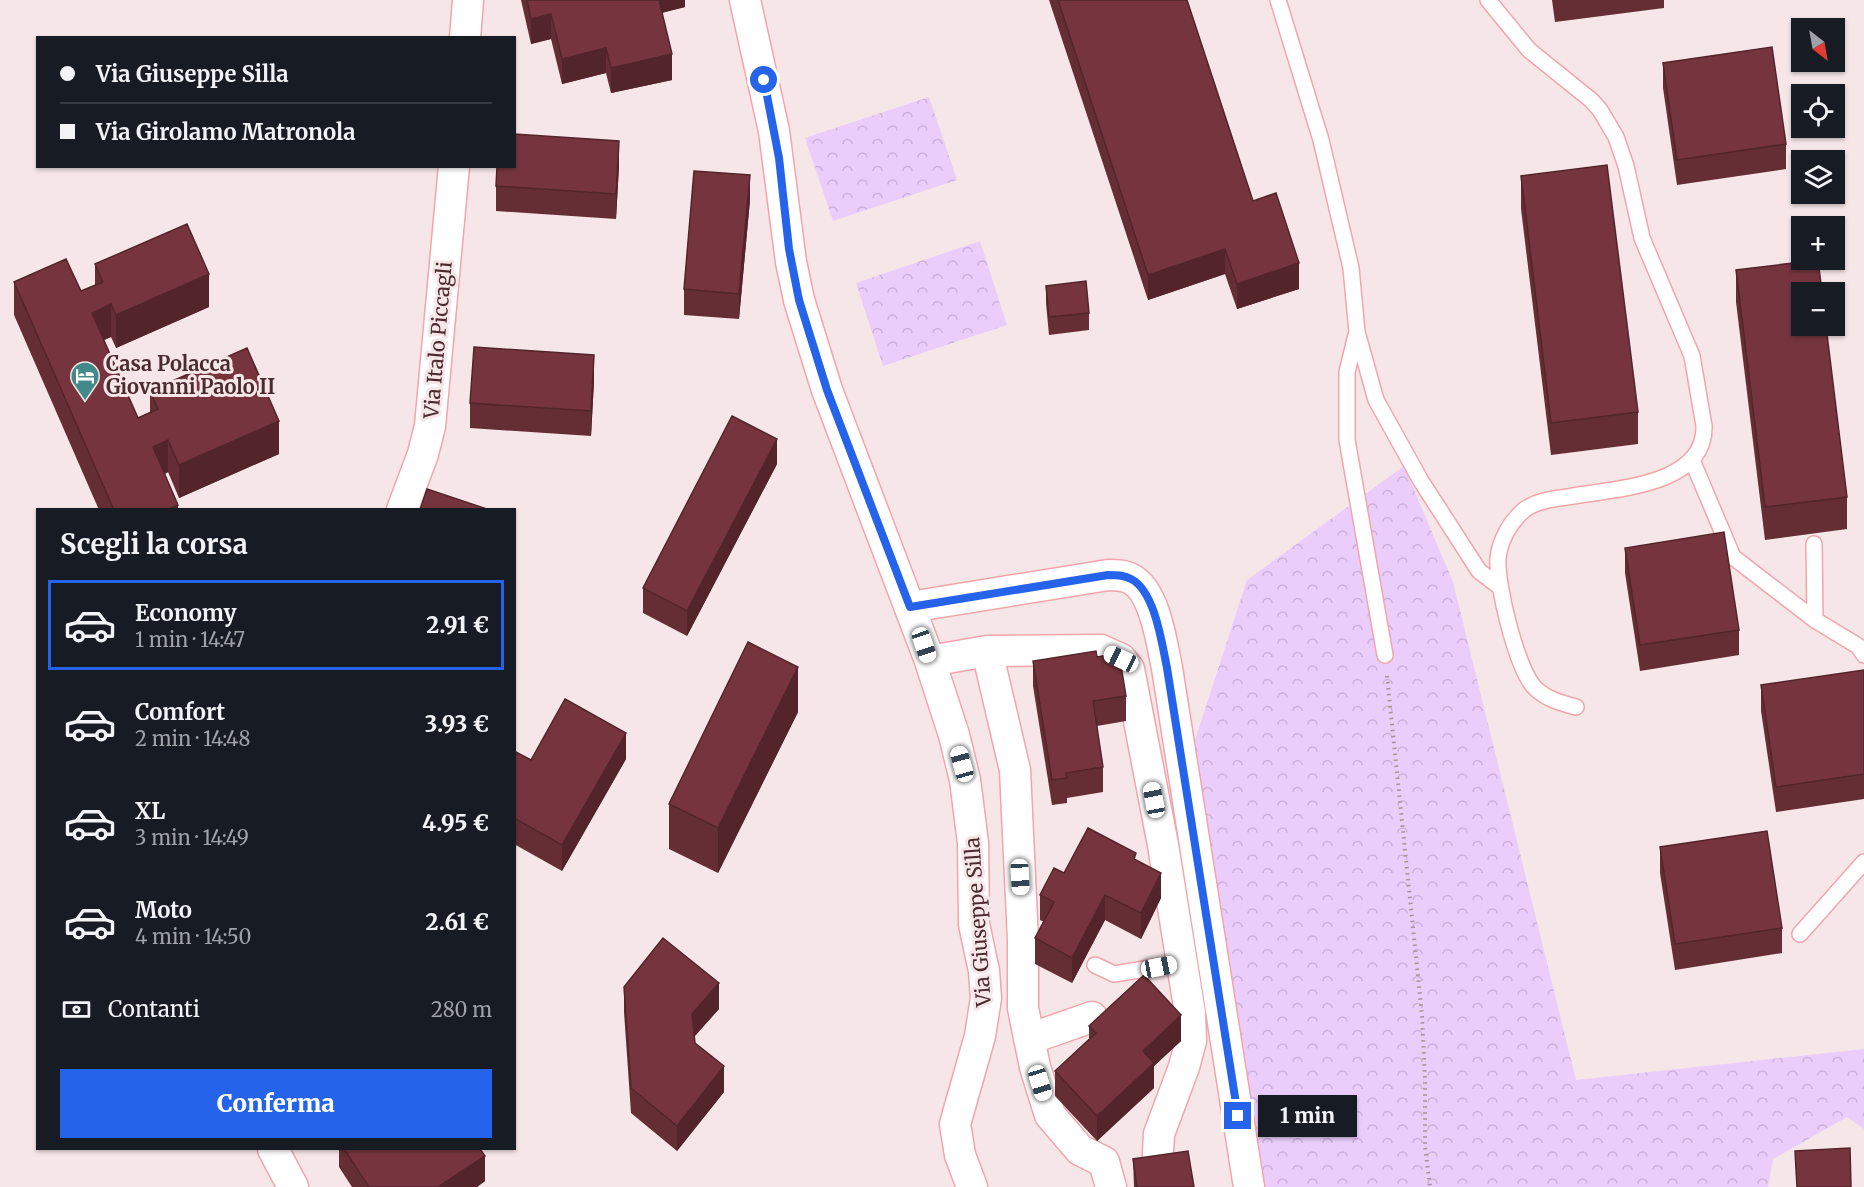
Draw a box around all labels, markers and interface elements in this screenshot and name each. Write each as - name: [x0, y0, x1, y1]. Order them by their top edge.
- north arrow: [1791, 18, 1845, 72]
- map controls: [1791, 18, 1845, 336]
- text: Via Giuseppe Silla: [96, 60, 289, 88]
- route start: [750, 66, 777, 93]
- button: locate: [1791, 84, 1845, 138]
- text: Via Girolamo Matronola: [96, 118, 355, 146]
- button: layers: [1791, 150, 1845, 204]
- button: +: [1791, 216, 1845, 270]
- street label: Via Italo Piccagli: [418, 260, 457, 421]
- button: −: [1791, 282, 1845, 336]
- place label: Casa Polacca Giovanni Paolo II: [106, 351, 275, 399]
- hotel icon: Casa Polacca Giovanni Paolo II: [69, 360, 101, 402]
- text: Scegli la corsa: [60, 527, 248, 561]
- icon: car: [63, 598, 117, 652]
- text: Economy: [135, 599, 236, 627]
- text: 2.91 €: [426, 611, 489, 639]
- car: [910, 625, 938, 665]
- text: 1 min · 14:47: [135, 627, 245, 652]
- car: [1101, 643, 1141, 675]
- icon: car: [63, 697, 117, 751]
- text: Comfort: [135, 698, 225, 726]
- text: 3.93 €: [425, 710, 489, 738]
- text: 2 min · 14:48: [135, 726, 250, 751]
- car: [949, 744, 975, 784]
- car: [1142, 781, 1166, 819]
- icon: car: [63, 796, 117, 850]
- text: XL: [135, 797, 165, 825]
- text: 4.95 €: [422, 809, 489, 837]
- text: 3 min · 14:49: [135, 825, 249, 850]
- street label: Via Giuseppe Silla: [959, 836, 996, 1009]
- car: [1010, 859, 1030, 895]
- icon: car: [63, 895, 117, 949]
- text: Moto: [135, 896, 192, 924]
- text: 2.61 €: [426, 908, 489, 936]
- text: 4 min · 14:50: [135, 924, 251, 949]
- car: [1140, 955, 1178, 979]
- icon: cash: [60, 993, 93, 1026]
- text: Contanti: [108, 995, 200, 1023]
- text: 280 m: [431, 997, 492, 1022]
- car: [1026, 1063, 1054, 1103]
- button: Conferma: [60, 1069, 492, 1138]
- callout: 1 min: [1259, 1095, 1358, 1137]
- route end: [1224, 1102, 1251, 1129]
- text: 1 min: [1280, 1103, 1335, 1128]

